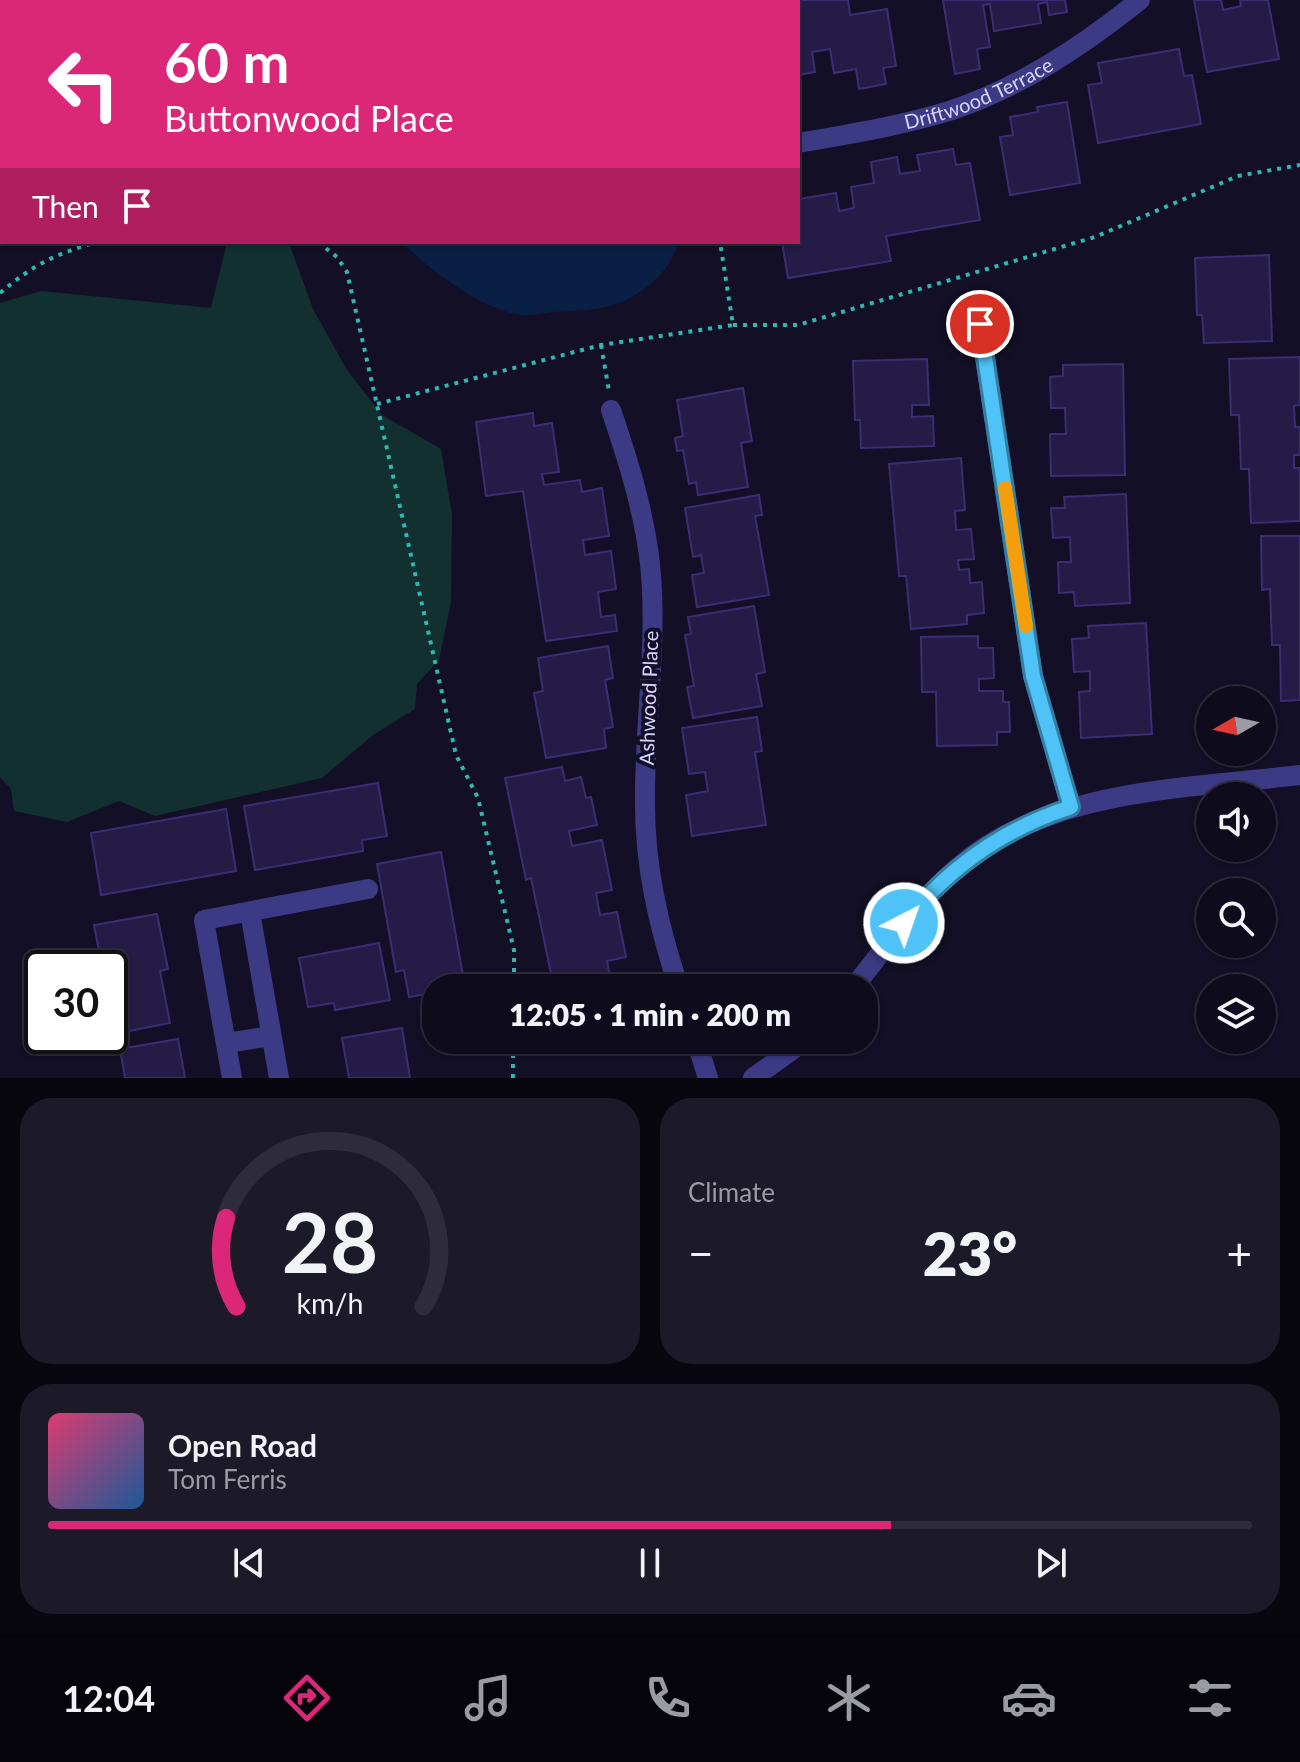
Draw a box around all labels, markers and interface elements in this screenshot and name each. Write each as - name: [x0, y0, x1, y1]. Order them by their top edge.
- text: 60 m: [164, 28, 289, 95]
- icon: left: [32, 32, 136, 136]
- street label: Driftwood Terrace: [902, 52, 1057, 134]
- text: Buttonwood Place: [164, 96, 454, 140]
- icon: arrive: [115, 184, 159, 228]
- text: Then: [32, 188, 99, 224]
- pin: [946, 290, 1014, 358]
- icon: arrive: [958, 302, 1002, 346]
- street label: Ashwood Place: [634, 630, 662, 766]
- north arrow: [1196, 686, 1276, 766]
- map controls: [1196, 686, 1276, 1054]
- button: sound: [1196, 782, 1276, 862]
- button: search: [1196, 878, 1276, 958]
- position arrow: [862, 881, 946, 965]
- speed limit sign: 30: [24, 950, 128, 1054]
- button: layers: [1196, 974, 1276, 1054]
- text: 12:05 · 1 min · 200 m: [509, 996, 791, 1032]
- text: Climate: [688, 1176, 775, 1208]
- text: 28: [282, 1191, 378, 1291]
- text: 23°: [923, 1217, 1017, 1289]
- text: −: [688, 1227, 714, 1279]
- text: +: [1226, 1227, 1252, 1279]
- text: km/h: [297, 1286, 363, 1320]
- text: Open Road: [168, 1427, 317, 1463]
- text: Tom Ferris: [168, 1463, 287, 1495]
- icon: previous: [227, 1541, 271, 1585]
- icon: pause: [628, 1541, 672, 1585]
- icon: next: [1029, 1541, 1073, 1585]
- icon: directions: [279, 1670, 335, 1726]
- icon: music: [460, 1670, 516, 1726]
- icon: phone: [640, 1670, 696, 1726]
- icon: climate: [821, 1670, 877, 1726]
- icon: car: [1001, 1670, 1057, 1726]
- icon: filters: [1182, 1670, 1238, 1726]
- text: 12:04: [62, 1676, 155, 1720]

